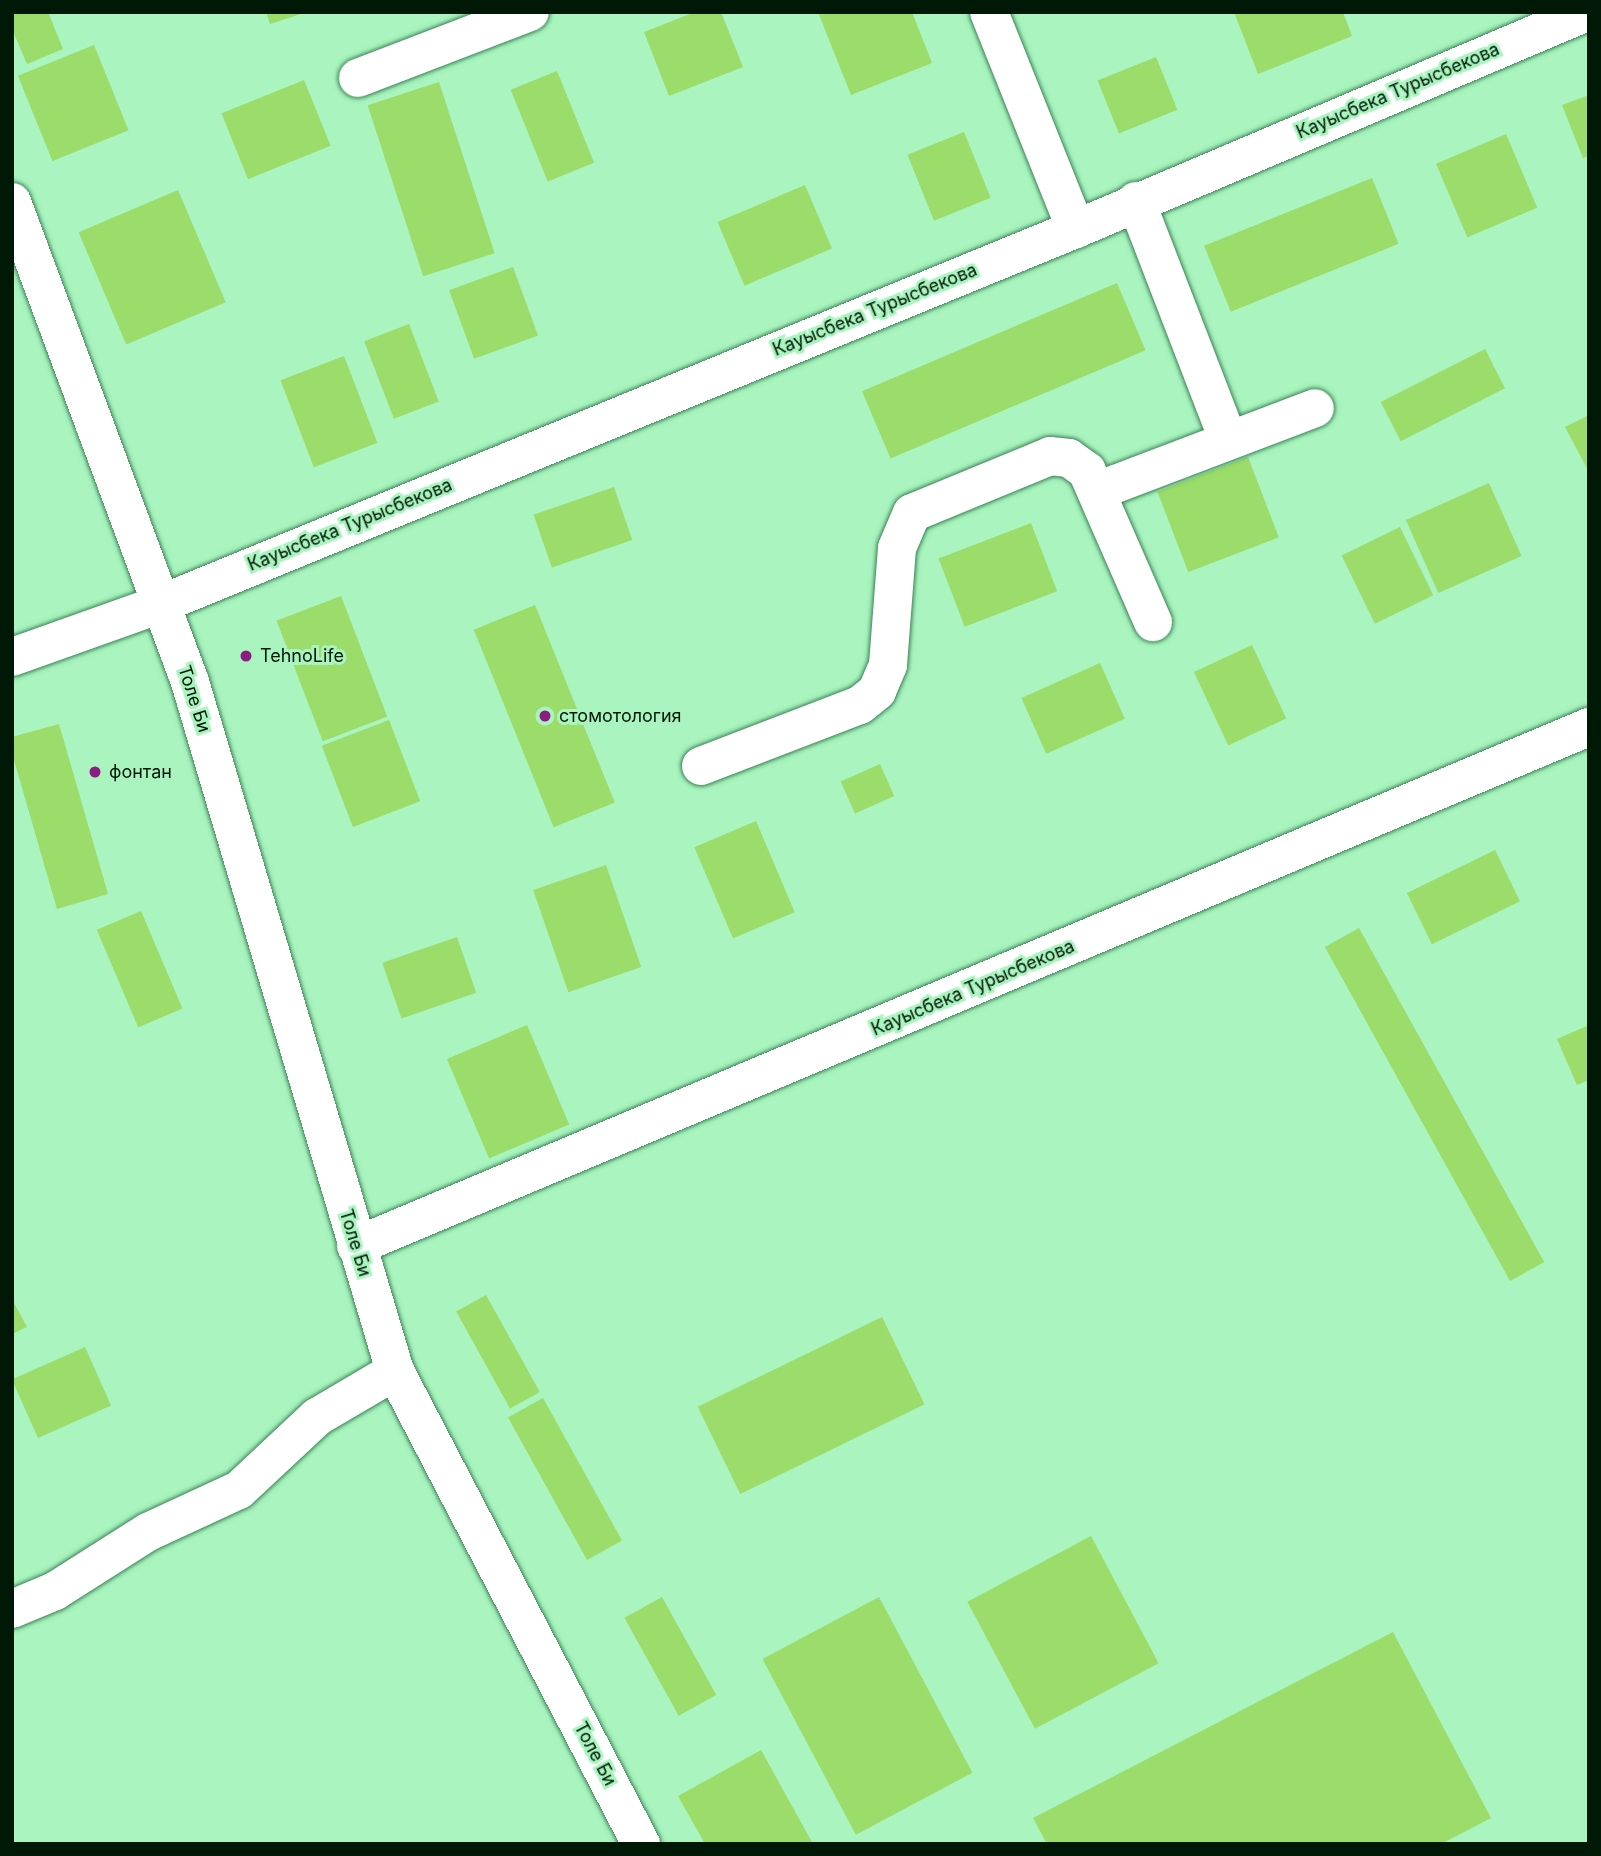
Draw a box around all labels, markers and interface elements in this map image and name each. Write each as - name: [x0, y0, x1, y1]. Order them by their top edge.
- street label: Кауысбека Турысбекова: [1293, 38, 1503, 144]
- street label: Кауысбека Турысбекова: [770, 259, 980, 361]
- street label: Кауысбека Турысбекова: [245, 474, 455, 576]
- place label: TehnoLife: [260, 645, 344, 667]
- marker: TehnoLife: [238, 648, 254, 664]
- street label: Толе Би: [173, 663, 215, 735]
- place label: стомотология: [559, 705, 682, 727]
- marker: стомотология: [537, 708, 553, 724]
- place label: фонтан: [109, 761, 172, 783]
- marker: фонтан: [87, 764, 103, 780]
- street label: Кауысбека Турысбекова: [868, 935, 1078, 1041]
- street label: Толе Би: [335, 1207, 375, 1279]
- street label: Толе Би: [569, 1718, 621, 1790]

